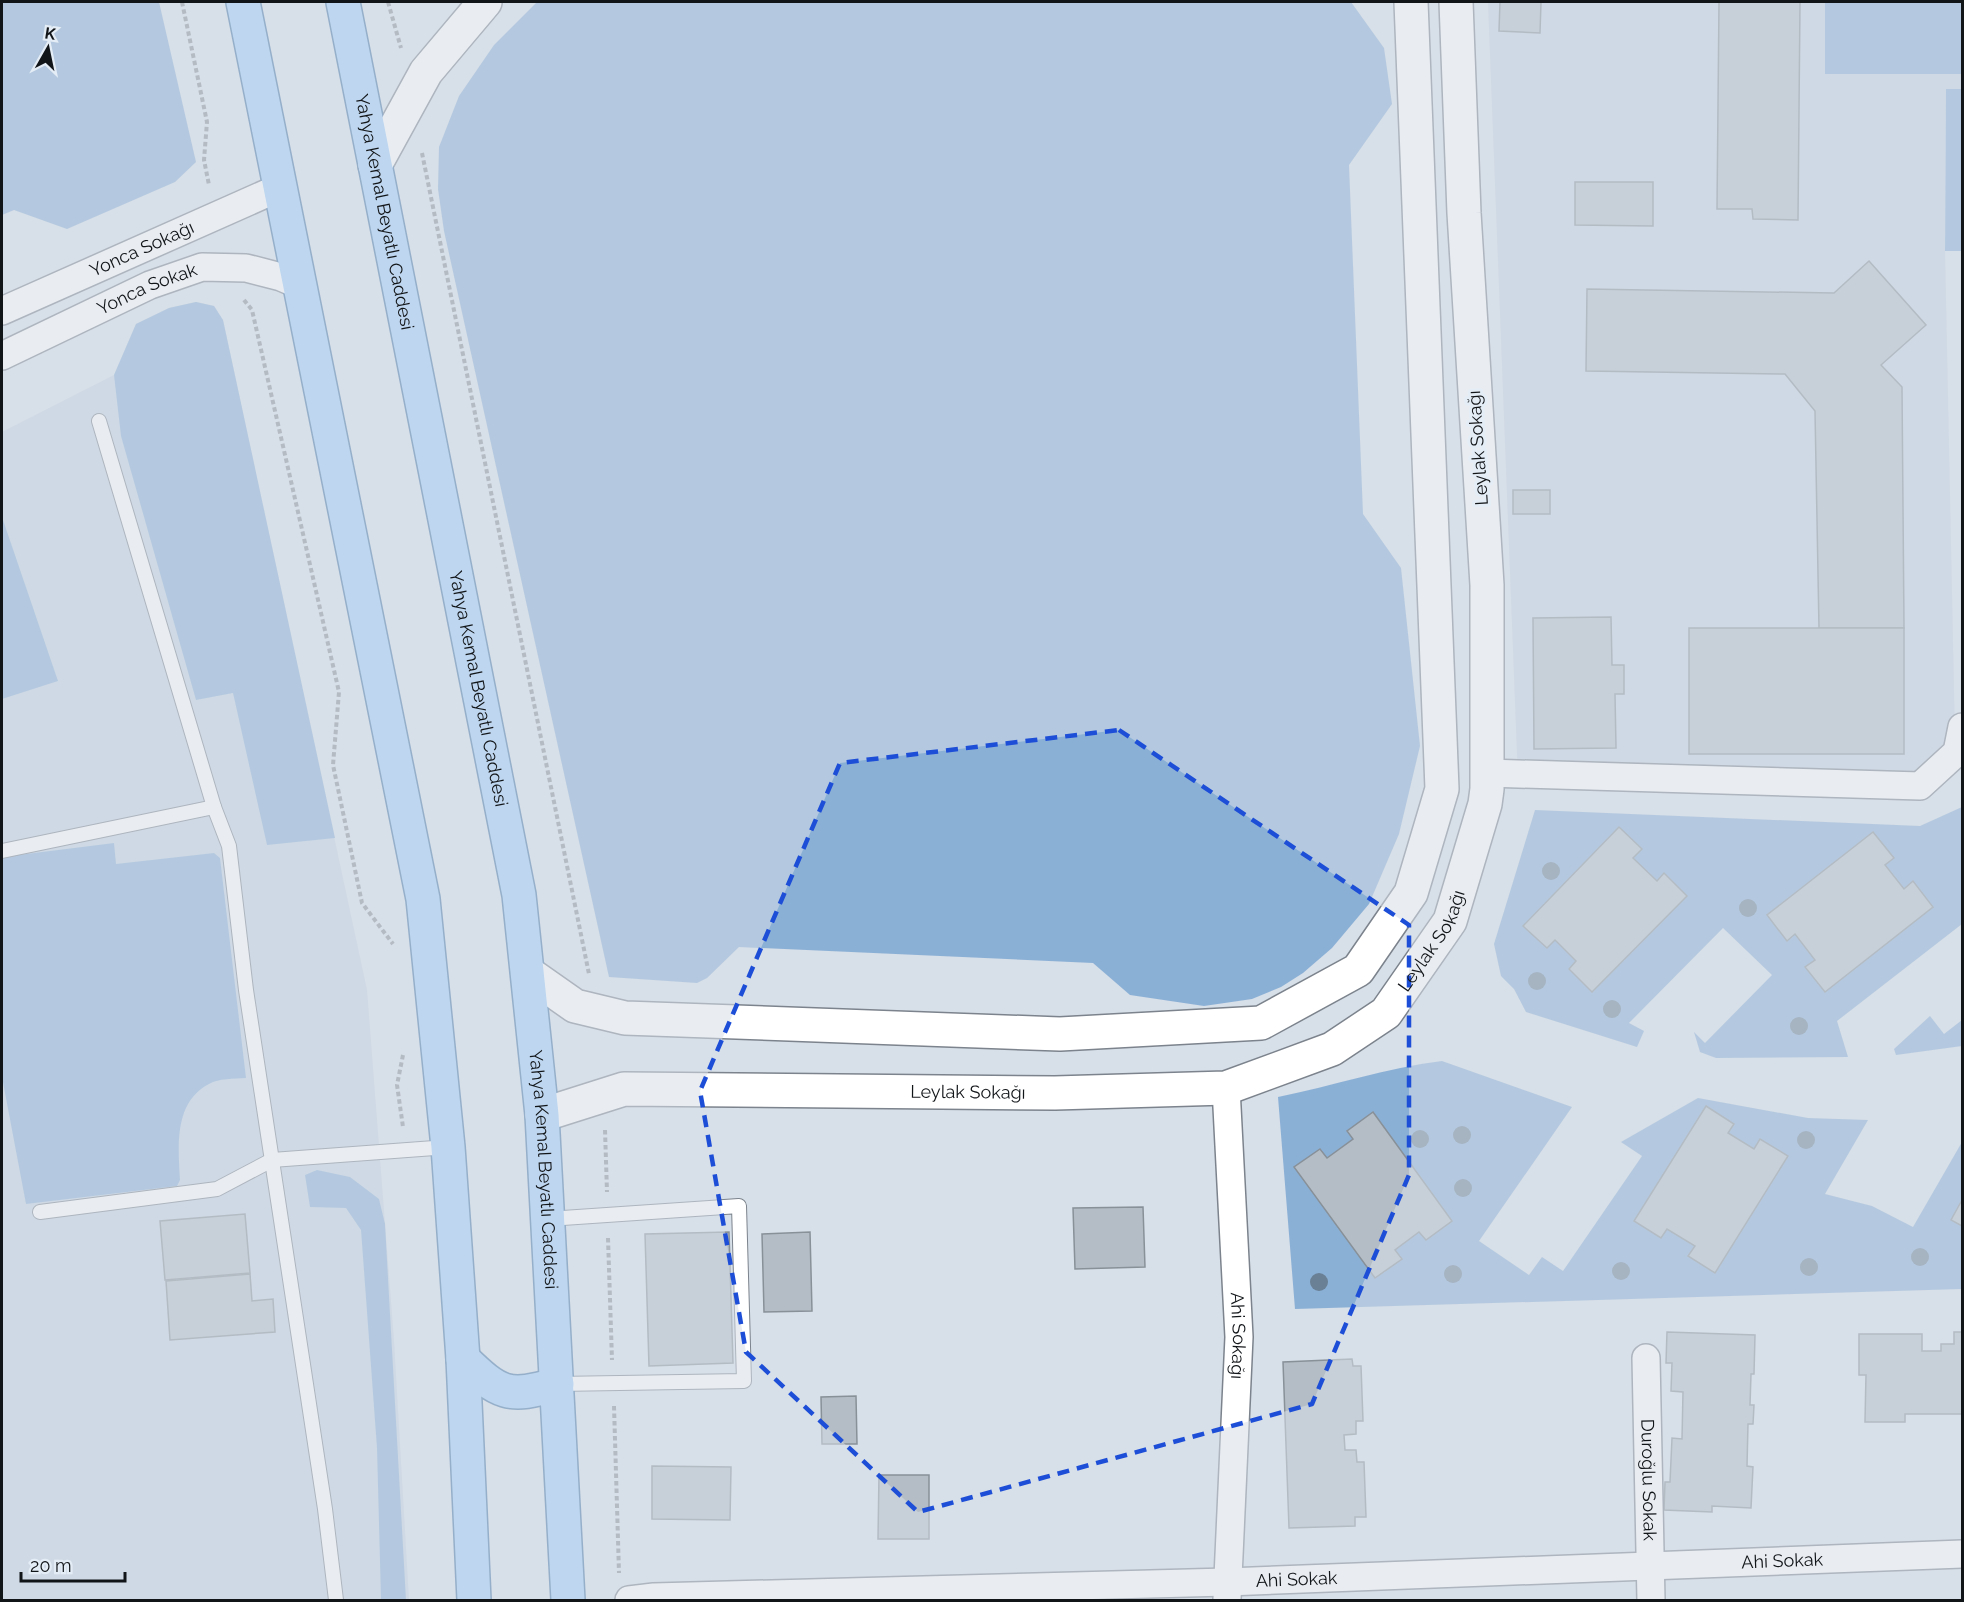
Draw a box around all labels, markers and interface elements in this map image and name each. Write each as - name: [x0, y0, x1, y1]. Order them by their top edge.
- north arrow: [18, 18, 78, 78]
- text: K: [43, 23, 57, 44]
- street label: Yahya Kemal Beyatlı Caddesi: [351, 92, 418, 332]
- street label: Yonca Sokağı: [86, 216, 197, 281]
- street label: Yonca Sokak: [94, 258, 200, 319]
- street label: Leylak Sokağı: [1463, 390, 1492, 506]
- street label: Yahya Kemal Beyatlı Caddesi: [445, 569, 512, 808]
- street label: Leylak Sokağı: [1393, 888, 1469, 995]
- street label: Yahya Kemal Beyatlı Caddesi: [525, 1049, 562, 1290]
- street label: Leylak Sokağı: [910, 1081, 1026, 1103]
- street label: Ahi Sokağı: [1227, 1292, 1250, 1380]
- street label: Duroğlu Sokak: [1637, 1419, 1661, 1542]
- scale bar: [21, 1545, 124, 1583]
- street label: Ahi Sokak: [1741, 1548, 1824, 1572]
- text: 20 m: [30, 1555, 72, 1576]
- street label: Ahi Sokak: [1255, 1567, 1338, 1591]

